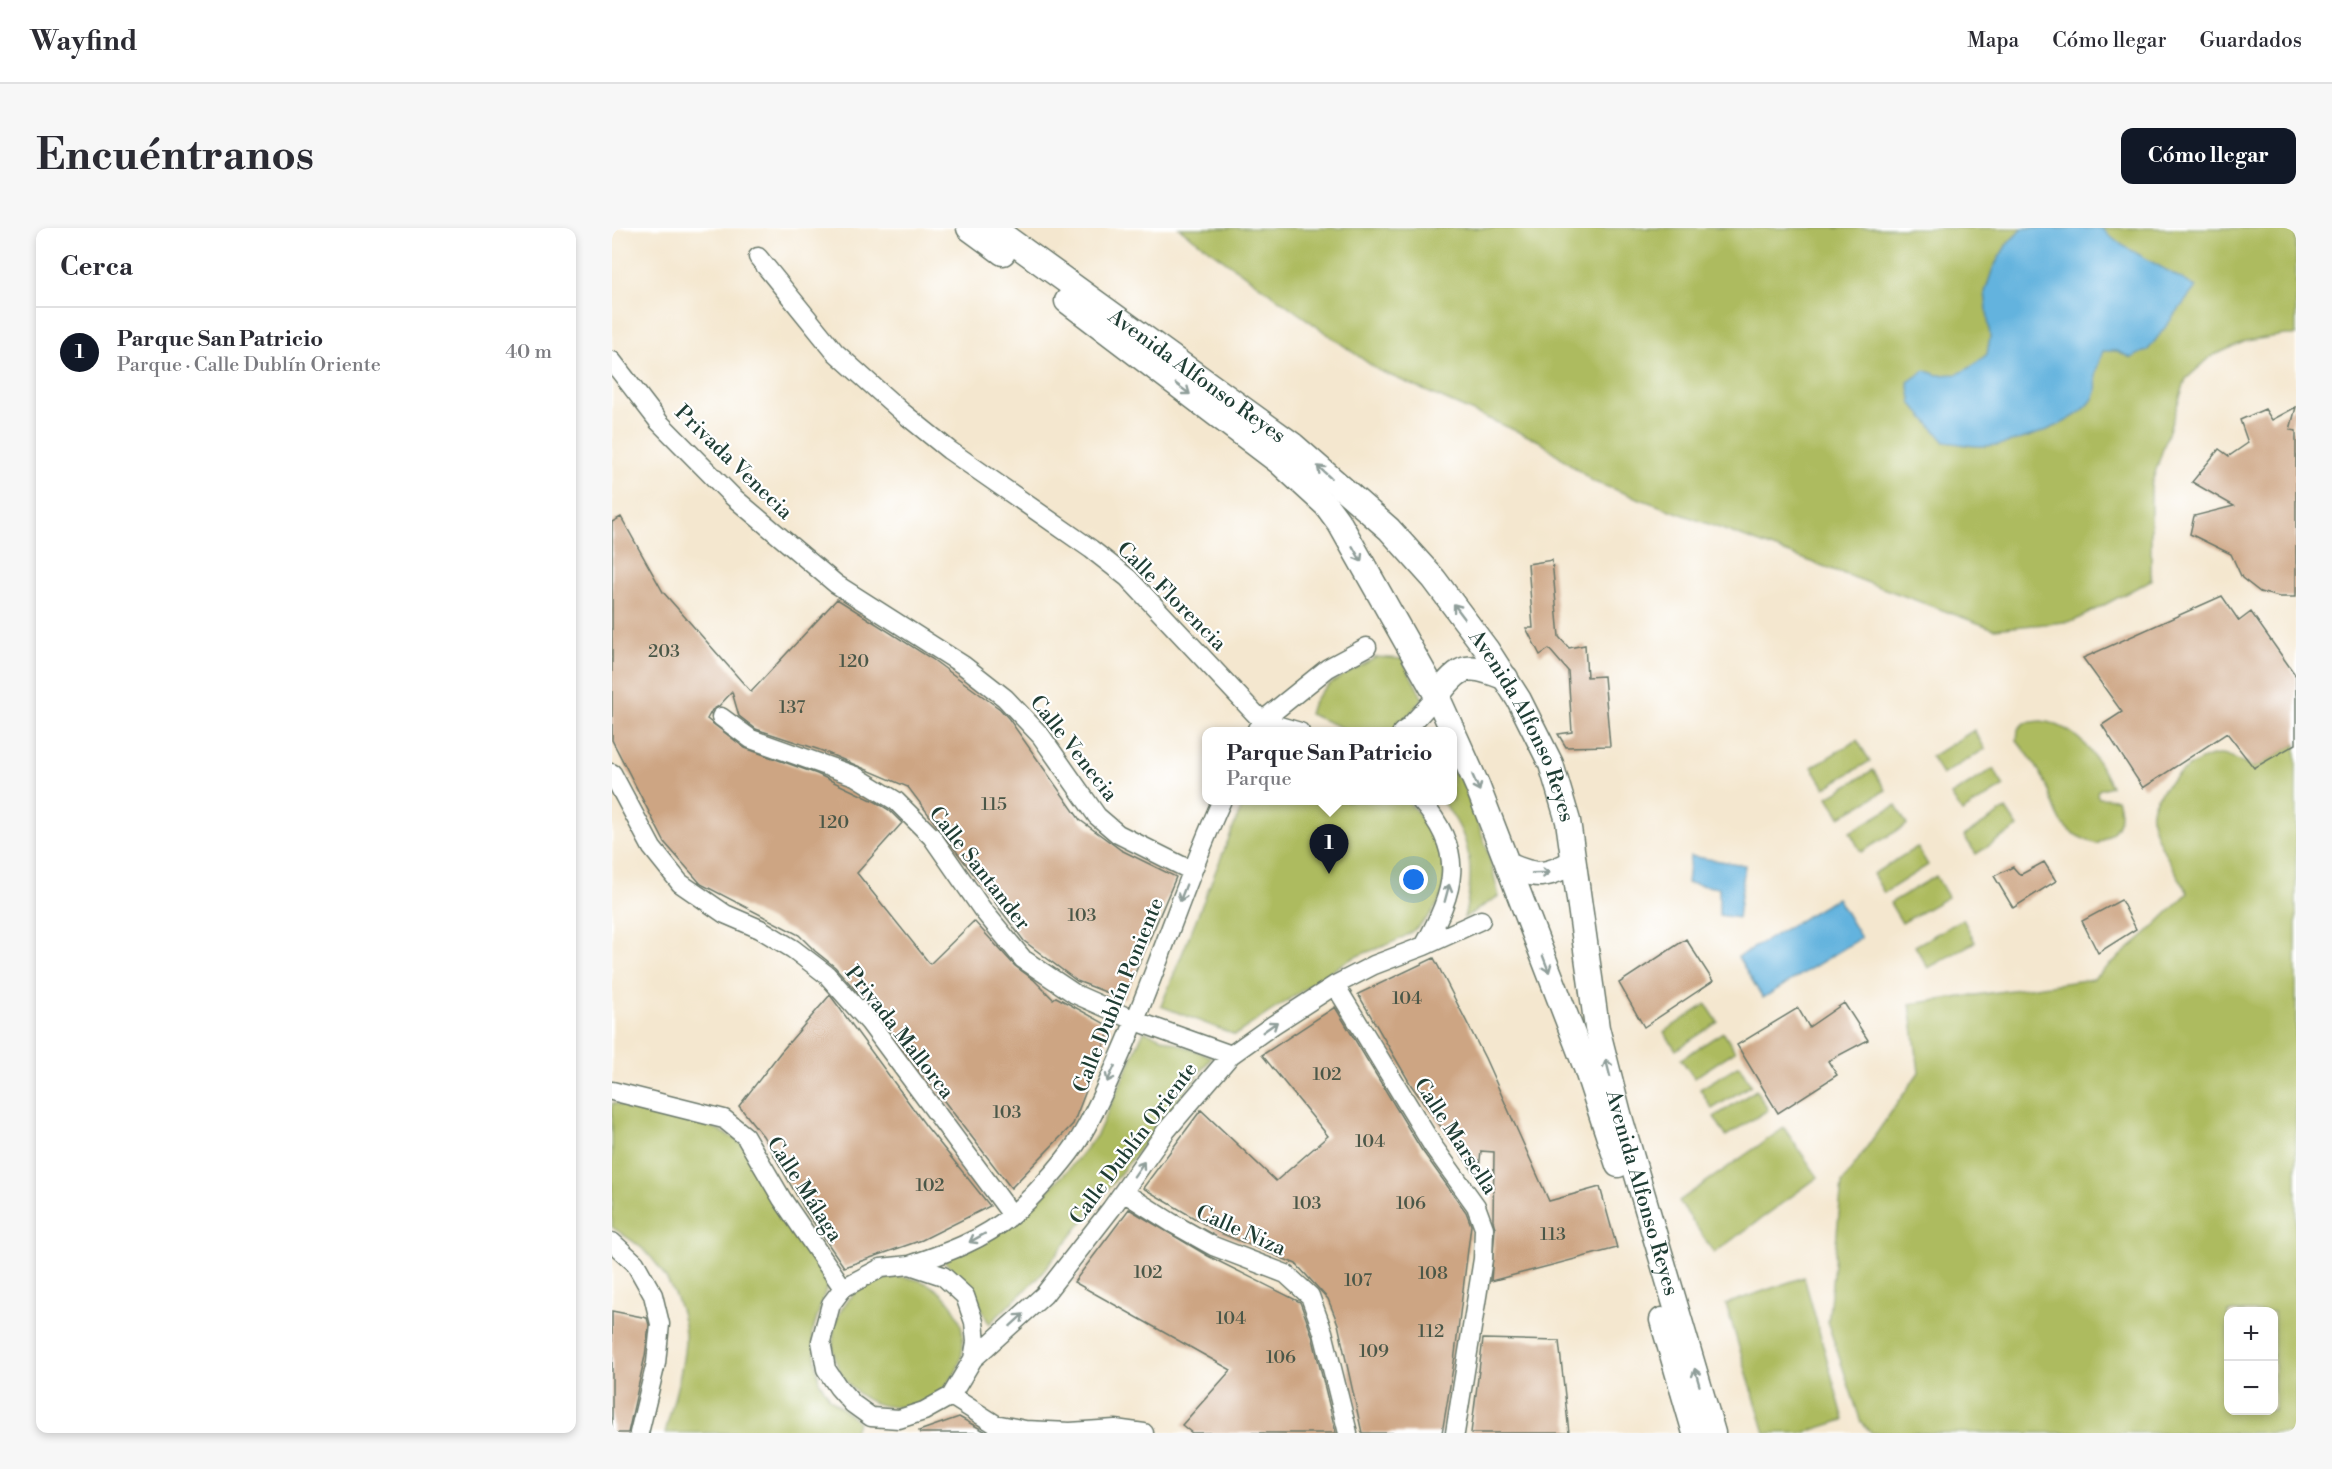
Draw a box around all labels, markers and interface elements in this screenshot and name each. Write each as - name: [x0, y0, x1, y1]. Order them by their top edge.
- text: Wayfind: [30, 24, 138, 59]
- text: Mapa: [1967, 28, 2019, 54]
- text: Cómo llegar: [2052, 28, 2167, 54]
- text: Guardados: [2200, 28, 2302, 54]
- button: Cómo llegar: [2121, 128, 2296, 184]
- text: Encuéntranos: [36, 130, 314, 183]
- text: Cerca: [60, 251, 133, 283]
- street label: Avenida Alfonso Reyes: [1102, 303, 1290, 449]
- text: Parque San Patricio: [117, 326, 323, 353]
- text: 1: [75, 340, 84, 365]
- text: 40 m: [505, 340, 552, 365]
- text: Parque · Calle Dublín Oriente: [117, 353, 381, 378]
- one-way arrow: [1175, 383, 1191, 396]
- street label: Privada Venecia: [669, 400, 798, 526]
- one-way arrow: [1316, 465, 1331, 479]
- street label: Calle Florencia: [1111, 536, 1232, 657]
- one-way arrow: [1351, 545, 1363, 562]
- one-way arrow: [1453, 604, 1465, 620]
- street label: Avenida Alfonso Reyes: [1462, 624, 1580, 825]
- house number: 203: [648, 640, 680, 663]
- house number: 120: [839, 650, 869, 673]
- street label: Calle Venecia: [1024, 690, 1123, 807]
- house number: 137: [779, 696, 805, 719]
- popup: [1202, 727, 1457, 805]
- text: Parque San Patricio: [1226, 740, 1433, 767]
- text: Parque: [1226, 767, 1292, 792]
- one-way arrow: [1471, 773, 1482, 791]
- house number: 115: [981, 793, 1007, 816]
- street label: Calle Santander: [923, 801, 1036, 936]
- house number: 120: [819, 811, 849, 834]
- pin: 1: [1310, 824, 1348, 874]
- your location: [1399, 865, 1428, 894]
- one-way arrow: [1531, 868, 1550, 879]
- one-way arrow: [1177, 884, 1188, 902]
- one-way arrow: [1442, 884, 1454, 903]
- street label: Calle Dublín Poniente: [1068, 894, 1170, 1097]
- house number: 103: [1067, 904, 1097, 927]
- one-way arrow: [1542, 955, 1553, 973]
- street label: Privada Mallorca: [839, 961, 960, 1105]
- house number: 104: [1392, 987, 1422, 1010]
- one-way arrow: [1262, 1021, 1278, 1033]
- street label: Calle Dublín Oriente: [1064, 1057, 1203, 1230]
- one-way arrow: [1601, 1059, 1613, 1078]
- house number: 102: [1312, 1063, 1342, 1086]
- one-way arrow: [1105, 1065, 1117, 1083]
- street label: Calle Marsella: [1408, 1073, 1503, 1200]
- street label: Avenida Alfonso Reyes: [1599, 1087, 1684, 1299]
- house number: 103: [992, 1101, 1022, 1124]
- house number: 104: [1355, 1130, 1385, 1153]
- street label: Calle Málaga: [761, 1132, 848, 1247]
- one-way arrow: [1133, 1161, 1145, 1177]
- house number: 102: [915, 1174, 945, 1197]
- house number: 103: [1292, 1192, 1322, 1215]
- house number: 106: [1396, 1192, 1426, 1215]
- street label: Calle Niza: [1192, 1200, 1290, 1262]
- house number: 113: [1540, 1223, 1566, 1246]
- one-way arrow: [968, 1233, 986, 1244]
- house number: 102: [1133, 1261, 1163, 1284]
- house number: 108: [1418, 1262, 1448, 1285]
- house number: 107: [1344, 1269, 1372, 1292]
- house number: 104: [1216, 1307, 1246, 1330]
- map controls: [2224, 1307, 2278, 1415]
- button: +: [2224, 1307, 2278, 1361]
- one-way arrow: [1009, 1313, 1024, 1327]
- house number: 112: [1418, 1320, 1444, 1343]
- house number: 109: [1359, 1340, 1389, 1363]
- house number: 106: [1266, 1346, 1296, 1369]
- button: −: [2224, 1361, 2278, 1415]
- one-way arrow: [1691, 1368, 1702, 1387]

